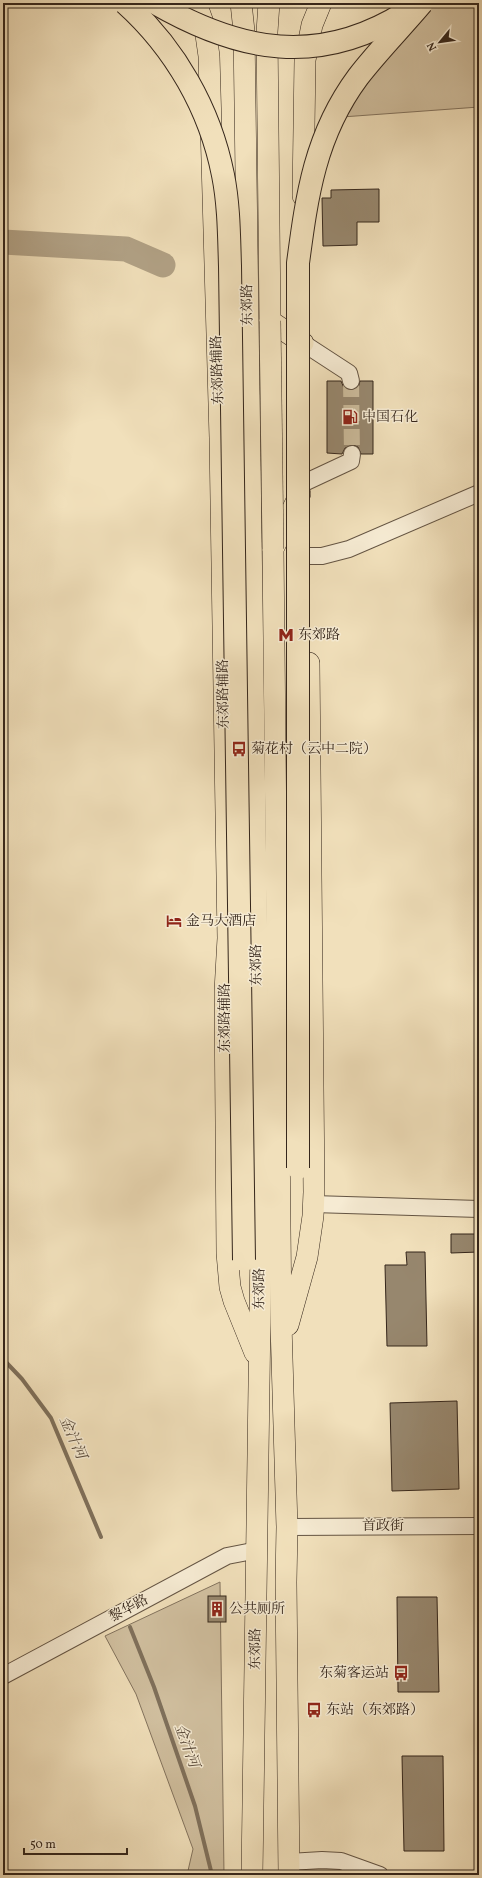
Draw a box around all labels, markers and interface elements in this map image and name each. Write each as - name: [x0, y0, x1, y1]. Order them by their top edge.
- north arrow: [420, 22, 460, 62]
- text: N: [424, 39, 441, 53]
- street label: 东郊路: [238, 284, 258, 326]
- street label: 东郊路辅路: [207, 335, 229, 405]
- fuel station icon: 中国石化: [341, 408, 359, 426]
- place label: 中国石化: [362, 408, 418, 427]
- metro station icon: 东郊路: [277, 626, 295, 644]
- place label: 东郊路: [298, 626, 340, 645]
- street label: 东郊路辅路: [214, 659, 234, 729]
- bus stop icon: 菊花村（云中二院）: [230, 740, 248, 758]
- place label: 菊花村（云中二院）: [251, 740, 377, 759]
- hotel icon: 金马大酒店: [165, 912, 183, 930]
- place label: 金马大酒店: [186, 912, 256, 931]
- street label: 东郊路: [247, 944, 267, 986]
- street label: 东郊路辅路: [216, 983, 235, 1053]
- street label: 东郊路: [250, 1268, 270, 1310]
- water label: 金汁河: [53, 1413, 92, 1466]
- street label: 首政街: [362, 1517, 404, 1536]
- street label: 黎华路: [106, 1591, 152, 1627]
- building icon: 公共厕所: [208, 1600, 226, 1618]
- place label: 公共厕所: [229, 1600, 285, 1619]
- street label: 东郊路: [246, 1628, 266, 1670]
- place label: 东菊客运站: [319, 1664, 389, 1683]
- bus stop icon: 东菊客运站: [392, 1664, 410, 1682]
- bus stop icon: 东站（东郊路）: [305, 1701, 323, 1719]
- place label: 东站（东郊路）: [326, 1701, 424, 1720]
- water label: 金汁河: [168, 1721, 205, 1774]
- scale bar: [24, 1830, 127, 1856]
- text: 50 m: [30, 1837, 56, 1853]

